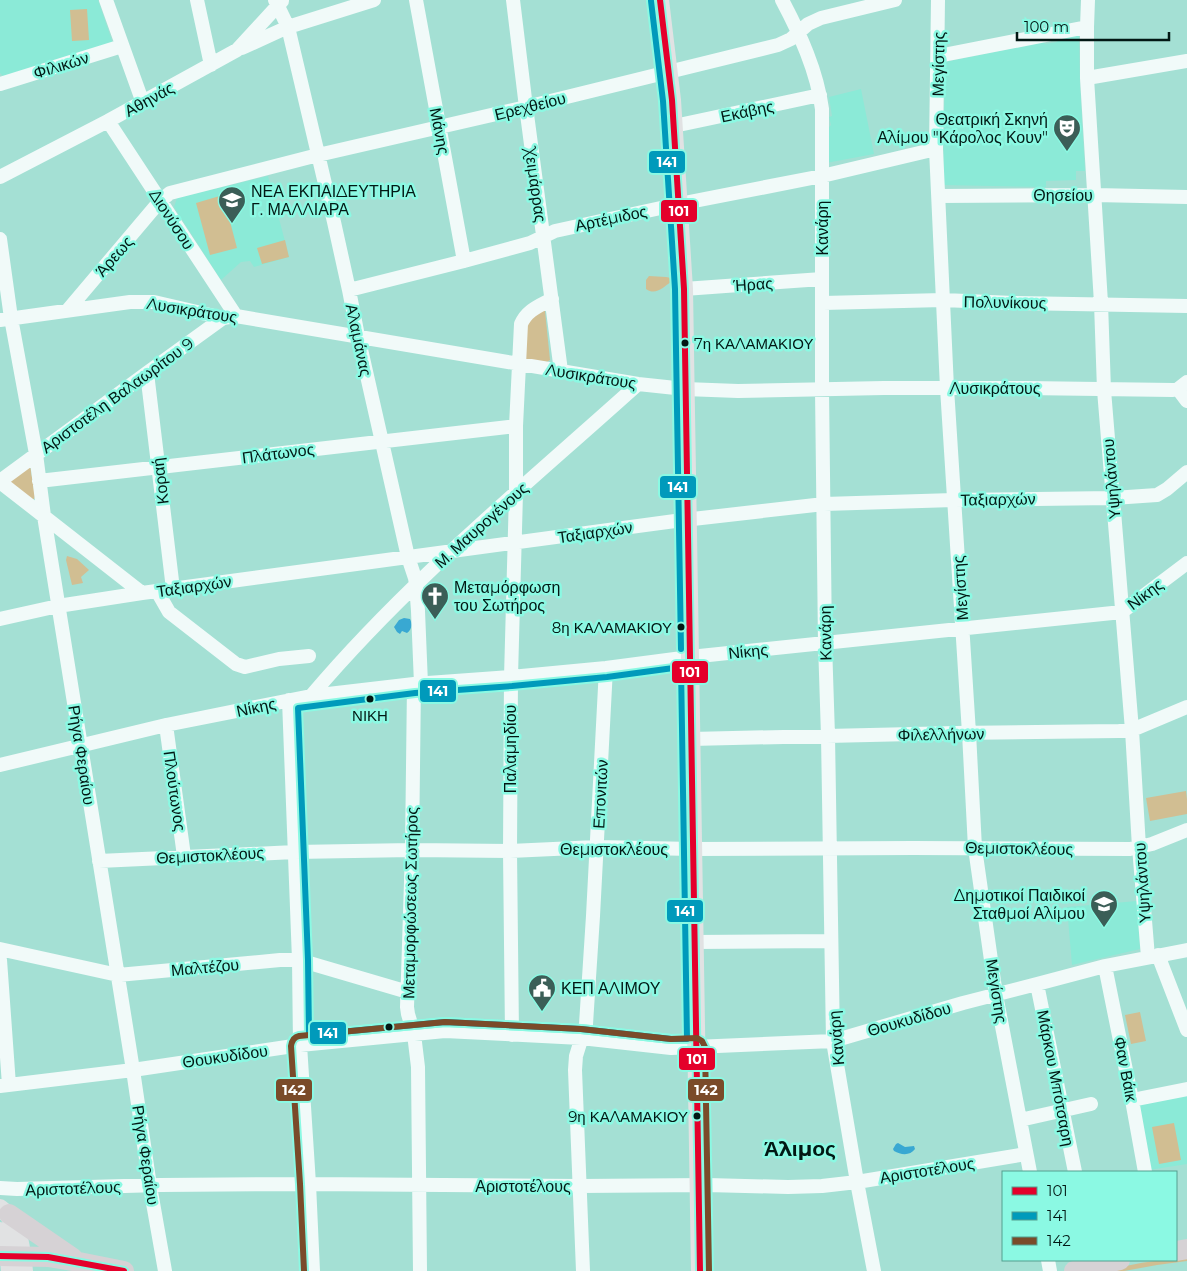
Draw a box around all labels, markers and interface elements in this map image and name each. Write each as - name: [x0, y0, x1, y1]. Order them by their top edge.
- scale bar: [1017, 10, 1170, 42]
- text: 100 m: [1024, 17, 1069, 36]
- street label: Μεγίστης: [928, 31, 949, 97]
- street label: Φιλικών: [31, 48, 91, 83]
- street label: Αθηνάς: [121, 78, 177, 121]
- street label: Ερεχθείου: [493, 88, 568, 124]
- street label: Εκάβης: [719, 97, 776, 126]
- street label: Μάνης: [426, 106, 453, 156]
- place label: Θεατρική Σκηνή Αλίμου "Κάρολος Κουν": [877, 110, 1048, 147]
- theatre icon: Θεατρική Σκηνή Αλίμου "Κάρολος Κουν": [1052, 113, 1082, 152]
- street label: Χειμάρρας: [521, 145, 550, 224]
- line badge: 141: [648, 150, 686, 174]
- text: 141: [657, 153, 677, 171]
- place label: ΝΕΑ ΕΚΠΑΙΔΕΥΤΗΡΙΑ Γ. ΜΑΛΛΙΑΡΑ: [251, 182, 416, 219]
- street label: Διονύσου: [145, 185, 198, 253]
- school or university icon: ΝΕΑ ΕΚΠΑΙΔΕΥΤΗΡΙΑ Γ. ΜΑΛΛΙΑΡΑ: [217, 185, 247, 224]
- street label: Θησείου: [1033, 186, 1093, 205]
- line badge: 101: [660, 199, 698, 223]
- street label: Κανάρη: [813, 201, 832, 255]
- street label: Αρτέμιδος: [573, 202, 649, 235]
- text: 101: [669, 202, 689, 220]
- street label: Άρεως: [92, 232, 137, 280]
- street label: Ήρας: [732, 274, 774, 295]
- street label: Πολυνίκους: [964, 292, 1047, 313]
- street label: Λυσικράτους: [145, 294, 239, 327]
- street label: Αλαμάνας: [342, 302, 376, 378]
- street label: Αριστοτέλη Βαλαωρίτου 9: [37, 334, 197, 457]
- place label: 7η ΚΑΛΑΜΑΚΙΟΥ: [694, 334, 813, 353]
- marker: 7η ΚΑΛΑΜΑΚΙΟΥ: [680, 338, 690, 348]
- street label: Λυσικράτους: [544, 360, 638, 393]
- street label: Λυσικράτους: [949, 379, 1041, 398]
- street label: Υψηλάντου: [1099, 438, 1124, 520]
- street label: Πλάτωνος: [241, 440, 316, 467]
- street label: Κοραή: [148, 457, 173, 505]
- line badge: 141: [659, 475, 697, 499]
- street label: Μ. Μαυρογένους: [431, 478, 532, 572]
- text: 141: [668, 478, 688, 496]
- street label: Ταξιαρχών: [960, 489, 1036, 510]
- street label: Ταξιαρχών: [556, 518, 634, 547]
- street label: Μεγίστης: [949, 555, 972, 621]
- street label: Ταξιαρχών: [155, 572, 233, 601]
- street label: Νίκης: [1124, 575, 1167, 614]
- place label: Μεταμόρφωση του Σωτήρος: [454, 578, 560, 615]
- church icon: Μεταμόρφωση του Σωτήρος: [420, 581, 450, 620]
- street label: Κανάρη: [816, 605, 835, 661]
- place label: 8η ΚΑΛΑΜΑΚΙΟΥ: [552, 618, 672, 637]
- marker: 8η ΚΑΛΑΜΑΚΙΟΥ: [676, 622, 686, 632]
- street label: Νίκης: [727, 640, 769, 663]
- line badge: 101: [671, 660, 709, 684]
- text: 101: [680, 663, 700, 681]
- line badge: 141: [419, 679, 457, 703]
- text: 141: [428, 682, 448, 700]
- street label: Νίκης: [235, 694, 278, 721]
- marker: ΝΙΚΗ: [365, 694, 375, 704]
- street label: Ρήγα Φεραίου: [64, 704, 99, 806]
- street label: Παλαμηδίου: [501, 705, 520, 793]
- place label: ΝΙΚΗ: [352, 706, 388, 725]
- street label: Φιλελλήνων: [897, 724, 985, 745]
- street label: Πλούτωνος: [159, 750, 190, 833]
- street label: Επονιτών: [589, 759, 612, 829]
- street label: Μεταμορφώσεως Σωτήρος: [399, 807, 422, 999]
- street label: Θεμιστοκλέους: [965, 838, 1073, 859]
- street label: Θεμιστοκλέους: [560, 840, 668, 859]
- street label: Υψηλάντου: [1130, 842, 1155, 924]
- street label: Θεμιστοκλέους: [156, 843, 265, 868]
- place label: Δημοτικοί Παιδικοί Σταθμοί Αλίμου: [954, 886, 1085, 923]
- school or university icon: Δημοτικοί Παιδικοί Σταθμοί Αλίμου: [1089, 889, 1119, 928]
- line badge: 141: [666, 899, 704, 923]
- text: 141: [675, 902, 695, 920]
- street label: Μαλτέζου: [170, 955, 240, 980]
- street label: Μεγίστης: [982, 958, 1011, 1025]
- public building icon: ΚΕΠ ΑΛΙΜΟΥ: [527, 973, 557, 1012]
- place label: ΚΕΠ ΑΛΙΜΟΥ: [561, 979, 661, 998]
- street label: Θουκυδίδου: [865, 999, 953, 1040]
- street label: Μάρκου Μπότσαρη: [1033, 1008, 1078, 1148]
- street label: Κανάρη: [825, 1010, 848, 1066]
- line badge: 141: [309, 1021, 347, 1045]
- unlabelled marker: [384, 1022, 394, 1032]
- text: 141: [318, 1024, 338, 1042]
- street label: Φαν Βάικ: [1110, 1035, 1141, 1104]
- street label: Θουκυδίδου: [181, 1041, 269, 1072]
- line badge: 101: [678, 1047, 716, 1071]
- text: 101: [687, 1050, 707, 1068]
- line badge: 142: [275, 1078, 313, 1102]
- line badge: 142: [687, 1078, 725, 1102]
- text: 142: [282, 1081, 306, 1099]
- text: 142: [694, 1081, 718, 1099]
- street label: Ρήγα Φεραίου: [128, 1104, 163, 1206]
- place label: 9η ΚΑΛΑΜΑΚΙΟΥ: [568, 1107, 688, 1126]
- marker: 9η ΚΑΛΑΜΑΚΙΟΥ: [692, 1111, 702, 1121]
- district label: Άλιμος: [764, 1136, 836, 1161]
- street label: Αριστοτέλους: [878, 1154, 976, 1187]
- legend: [1002, 1171, 1177, 1261]
- street label: Αριστοτέλους: [25, 1177, 121, 1200]
- street label: Αριστοτέλους: [475, 1177, 571, 1196]
- text: 101: [1047, 1181, 1068, 1200]
- text: 141: [1047, 1206, 1067, 1225]
- text: 142: [1047, 1231, 1071, 1250]

